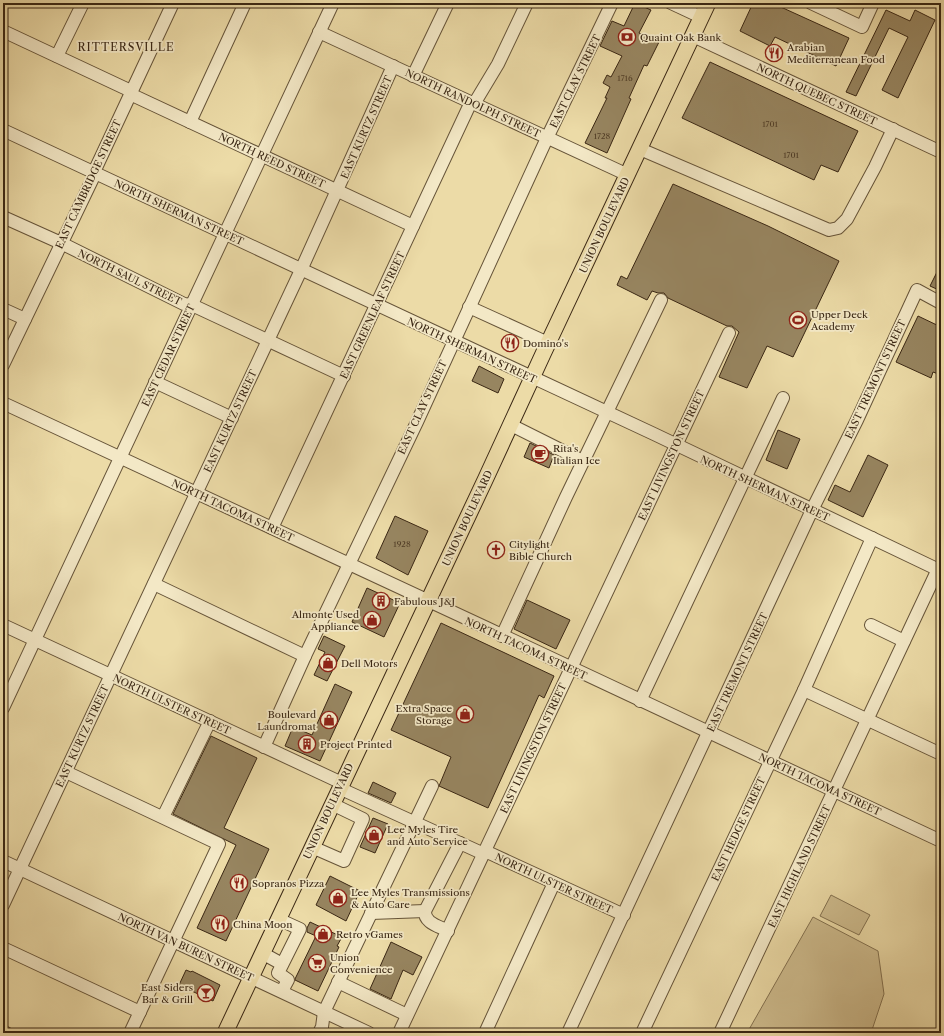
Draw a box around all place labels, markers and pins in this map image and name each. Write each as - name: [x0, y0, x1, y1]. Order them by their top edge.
- bank icon: Quaint Oak Bank: [617, 27, 637, 47]
- place label: Quaint Oak Bank: [640, 31, 723, 44]
- place label: Arabian Mediterranean Food: [786, 41, 885, 66]
- restaurant icon: Arabian Mediterranean Food: [764, 43, 784, 63]
- place label: Upper Deck Academy: [810, 308, 869, 333]
- sports icon: Upper Deck Academy: [788, 310, 808, 330]
- restaurant icon: Domino's: [500, 333, 520, 353]
- place label: Domino's: [523, 337, 568, 350]
- place label: Rita's Italian Ice: [553, 442, 600, 467]
- cafe icon: Rita's Italian Ice: [530, 444, 550, 464]
- place label: Citylight Bible Church: [509, 538, 573, 563]
- church icon: Citylight Bible Church: [486, 540, 506, 560]
- building icon: Fabulous J&J: [371, 591, 391, 611]
- place label: Fabulous J&J: [394, 595, 455, 608]
- place label: Almonte Used Appliance: [291, 608, 359, 633]
- shop icon: Almonte Used Appliance: [362, 610, 382, 630]
- shop icon: Dell Motors: [318, 653, 338, 673]
- place label: Dell Motors: [341, 657, 398, 670]
- place label: Extra Space Storage: [396, 702, 452, 727]
- shop icon: Extra Space Storage: [455, 704, 475, 724]
- place label: Boulevard Laundromat: [257, 708, 316, 733]
- shop icon: Boulevard Laundromat: [319, 710, 339, 730]
- building icon: Project Printed: [297, 734, 317, 754]
- place label: Project Printed: [320, 738, 392, 751]
- place label: Lee Myles Tire and Auto Service: [387, 823, 468, 848]
- shop icon: Lee Myles Tire and Auto Service: [364, 825, 384, 845]
- restaurant icon: Sopranos Pizza: [229, 873, 249, 893]
- place label: Sopranos Pizza: [252, 877, 325, 890]
- place label: Lee Myles Transmissions & Auto Care: [351, 886, 470, 911]
- shop icon: Lee Myles Transmissions & Auto Care: [328, 888, 348, 908]
- restaurant icon: China Moon: [210, 914, 230, 934]
- place label: China Moon: [233, 918, 293, 931]
- shop icon: Retro vGames: [313, 924, 333, 944]
- place label: Retro vGames: [336, 928, 403, 941]
- place label: Union Convenience: [330, 951, 393, 976]
- supermarket icon: Union Convenience: [307, 953, 327, 973]
- place label: East Siders Bar & Grill: [141, 981, 193, 1006]
- bar icon: East Siders Bar & Grill: [196, 983, 216, 1003]

